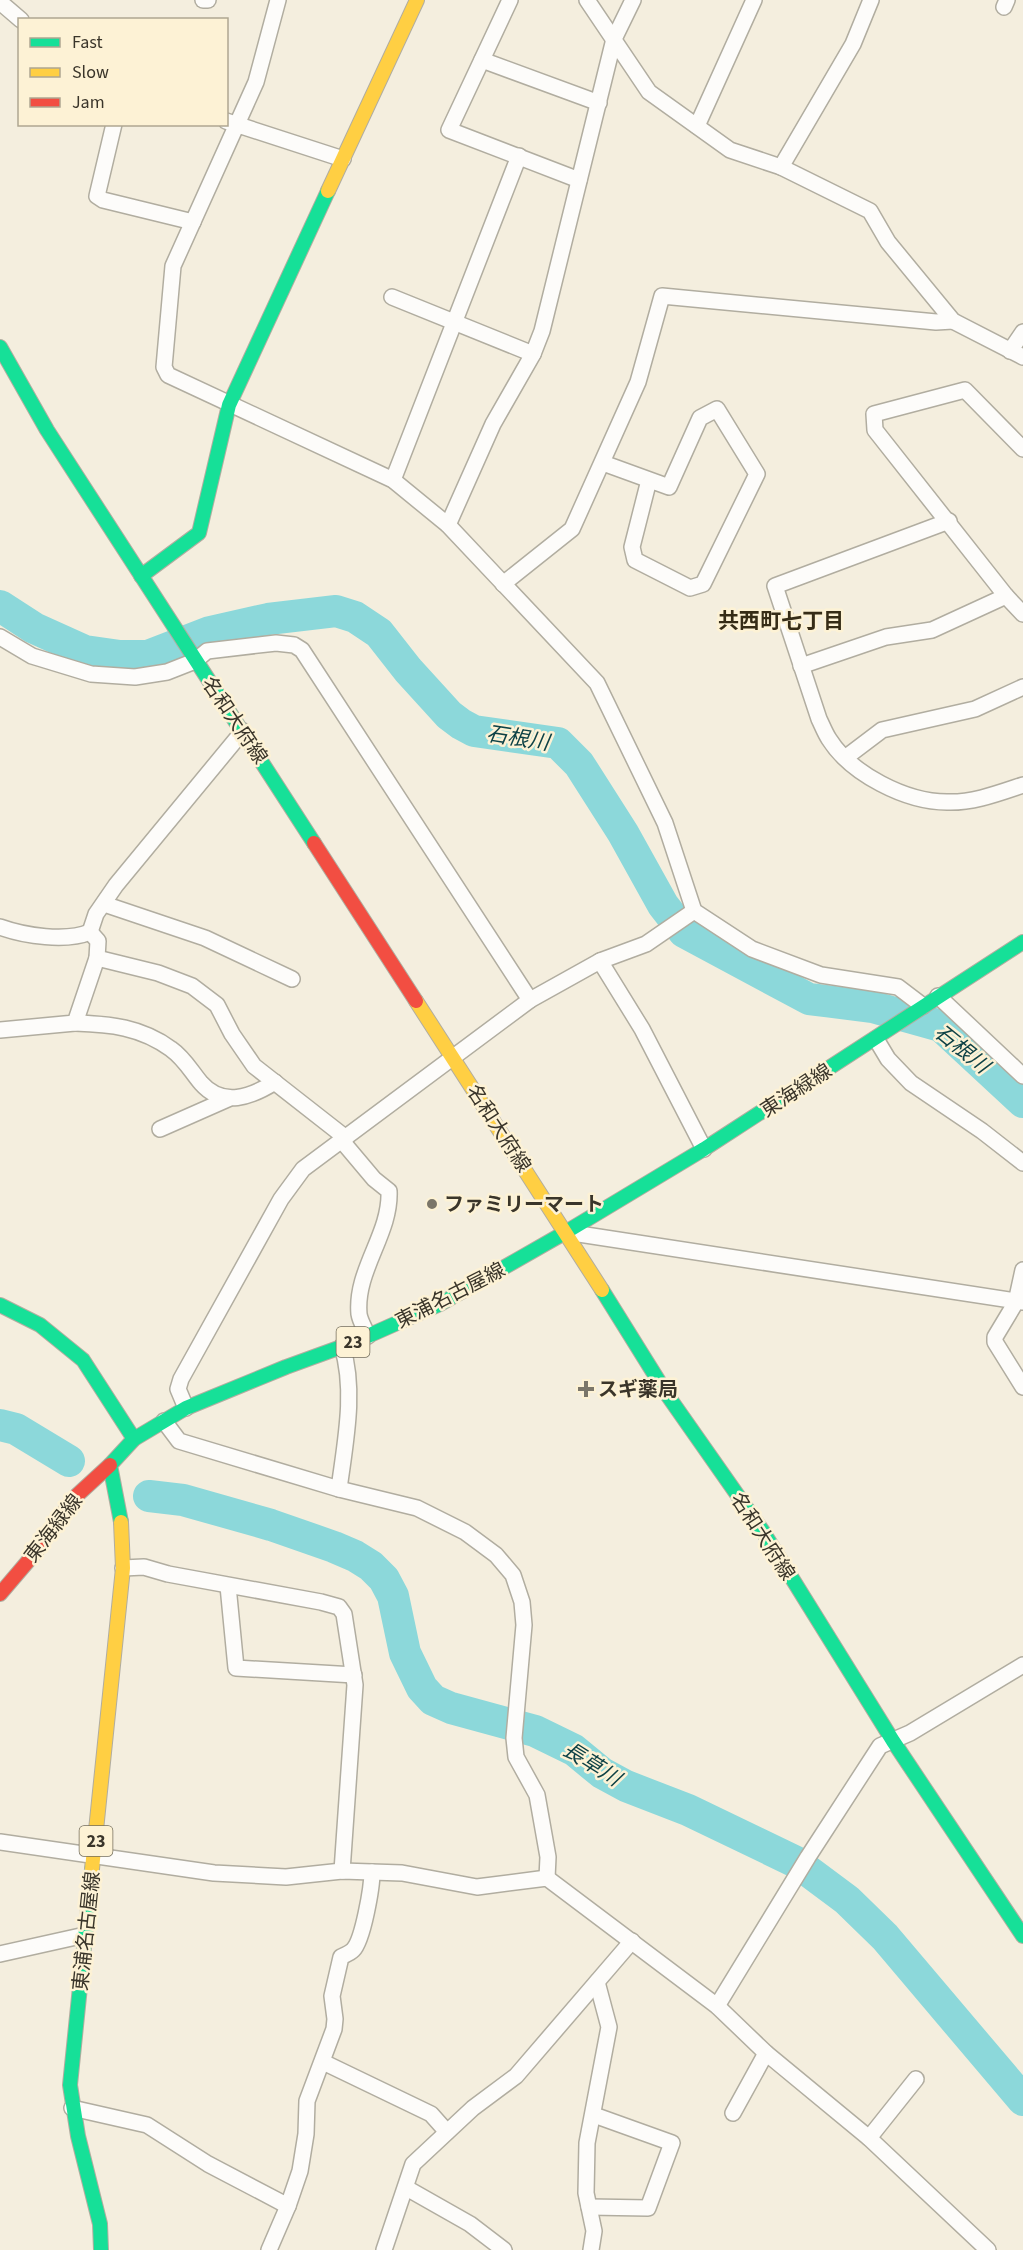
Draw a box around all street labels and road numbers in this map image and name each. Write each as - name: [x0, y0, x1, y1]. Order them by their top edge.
- street label: 名和大府線: [195, 671, 274, 770]
- street label: 東海緑線: [755, 1057, 838, 1124]
- street label: 名和大府線: [459, 1079, 537, 1178]
- street label: 東浦名古屋線: [391, 1256, 510, 1336]
- road number: 23: [336, 1327, 370, 1357]
- street label: 名和大府線: [723, 1487, 801, 1586]
- street label: 東海緑線: [18, 1488, 89, 1569]
- road number: 23: [80, 1826, 112, 1856]
- street label: 東浦名古屋線: [67, 1870, 107, 1992]

